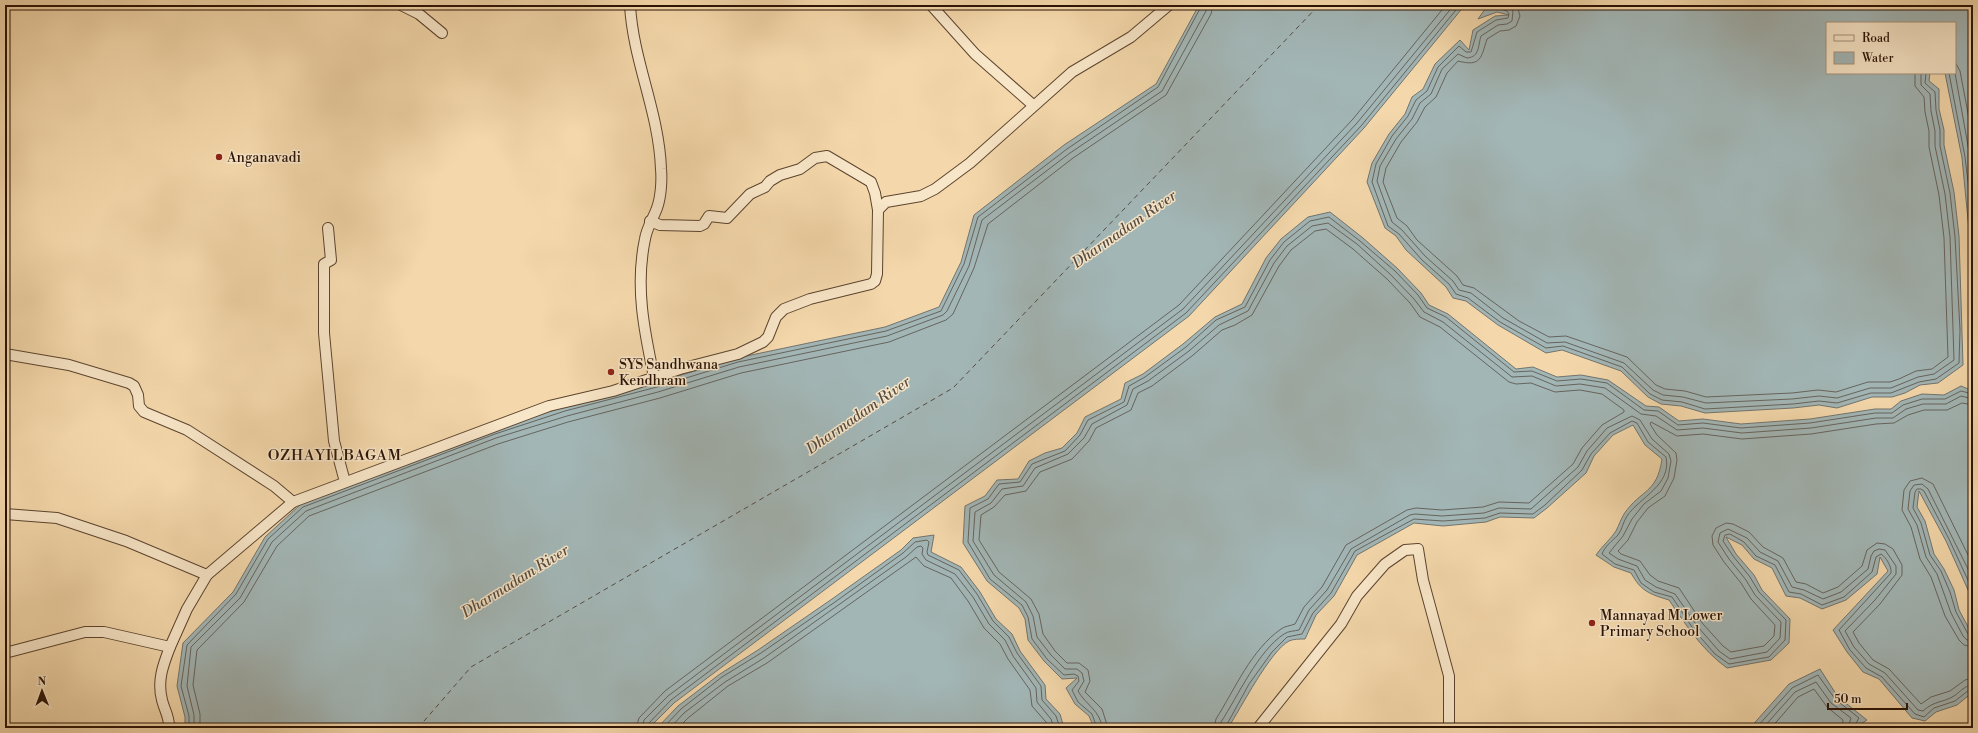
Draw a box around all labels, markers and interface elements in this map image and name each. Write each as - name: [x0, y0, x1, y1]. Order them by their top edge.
- legend: [1826, 22, 1956, 74]
- text: Road: [1862, 31, 1890, 46]
- text: Water: [1861, 51, 1894, 66]
- place label: Anganavadi: [226, 149, 302, 167]
- marker: Anganavadi: [214, 152, 224, 162]
- water label: Dharmadam River: [1068, 186, 1181, 273]
- place label: SYS Sandhwana Kendhram: [619, 356, 719, 390]
- marker: SYS Sandhwana Kendhram: [606, 367, 616, 377]
- water label: Dharmadam River: [802, 372, 915, 459]
- district label: OZHAYILBAGAM: [268, 446, 402, 465]
- water label: Dharmadam River: [457, 540, 573, 623]
- place label: Mannayad M Lower Primary School: [1600, 607, 1723, 641]
- marker: Mannayad M Lower Primary School: [1587, 618, 1597, 628]
- north arrow: [22, 671, 62, 711]
- text: N: [37, 675, 47, 689]
- scale bar: [1828, 685, 1907, 711]
- text: 50 m: [1834, 692, 1862, 707]

